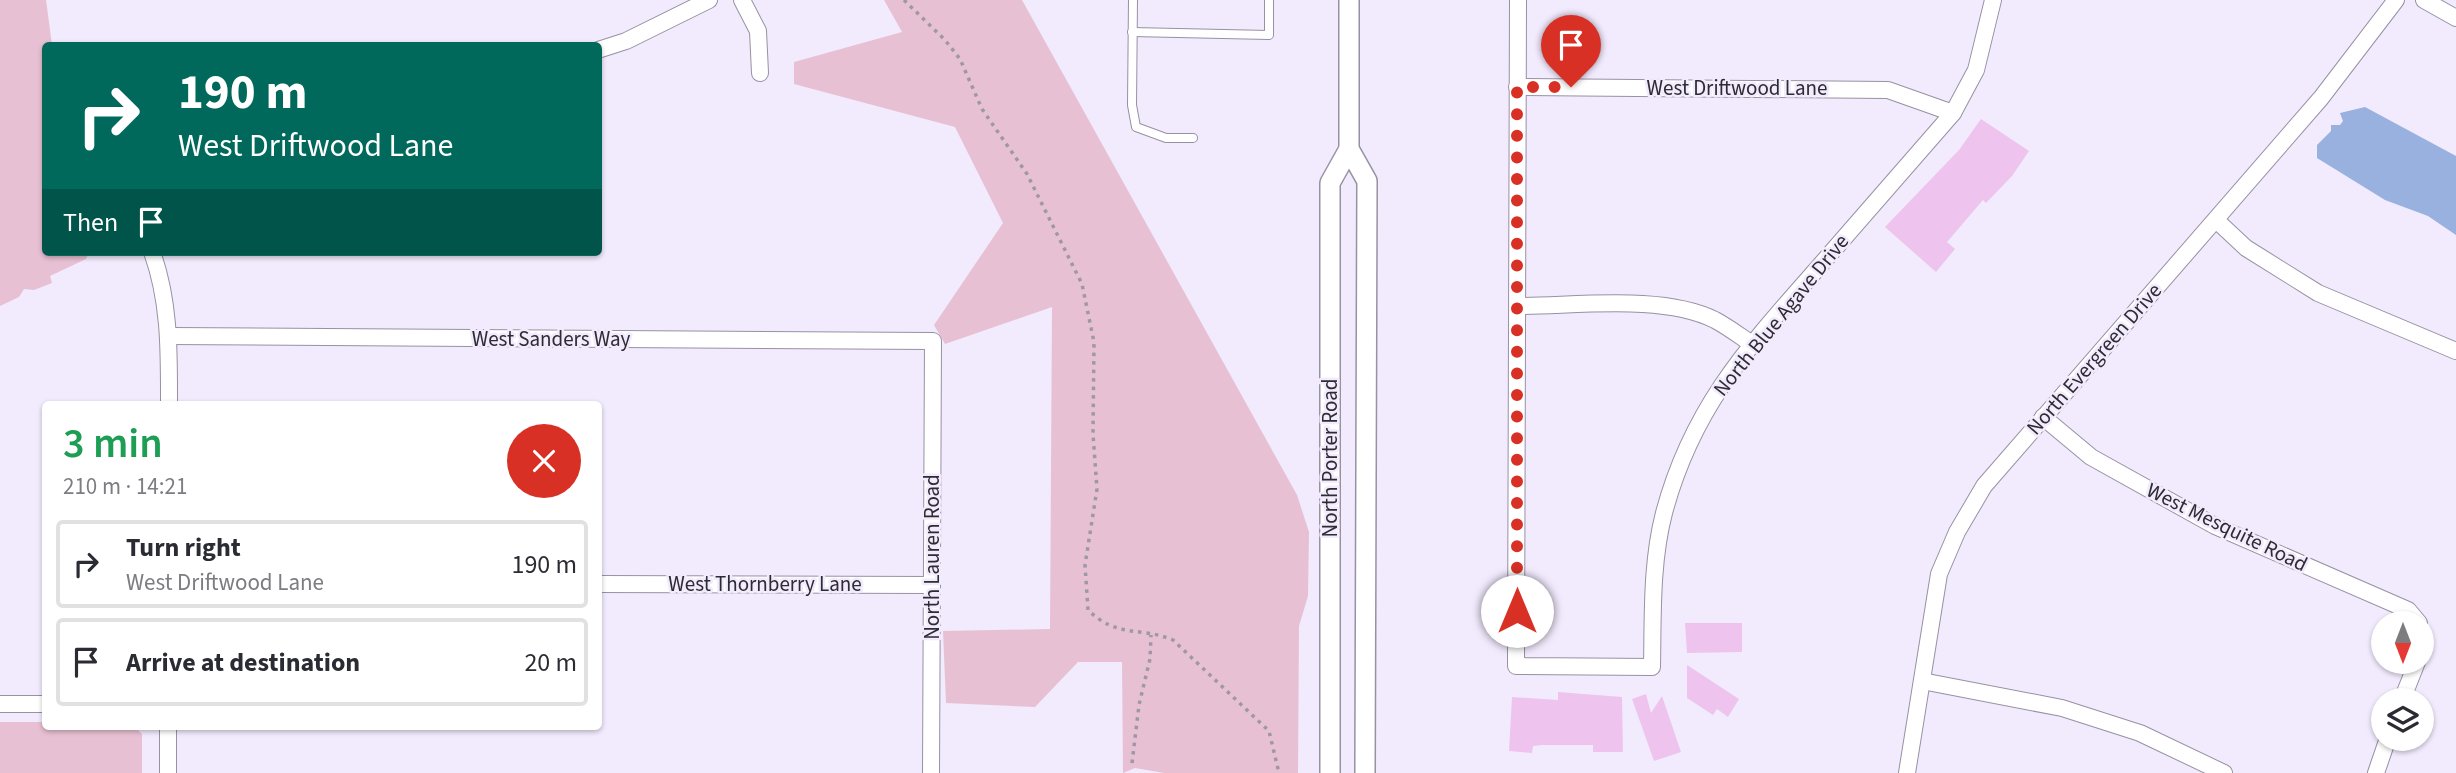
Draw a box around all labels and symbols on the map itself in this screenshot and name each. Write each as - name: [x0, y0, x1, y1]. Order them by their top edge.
- pin: [1541, 15, 1601, 87]
- street label: West Driftwood Lane: [1647, 73, 1827, 103]
- street label: North Blue Agave Drive: [1706, 228, 1856, 402]
- street label: North Evergreen Drive: [2019, 276, 2169, 442]
- street label: West Sanders Way: [472, 324, 631, 354]
- street label: North Porter Road: [1315, 379, 1345, 537]
- street label: North Lauren Road: [917, 474, 947, 640]
- street label: West Mesquite Road: [2141, 475, 2313, 579]
- street label: West Thornberry Lane: [668, 569, 862, 599]
- position arrow: [1480, 574, 1554, 648]
- north arrow: [2371, 611, 2434, 674]

